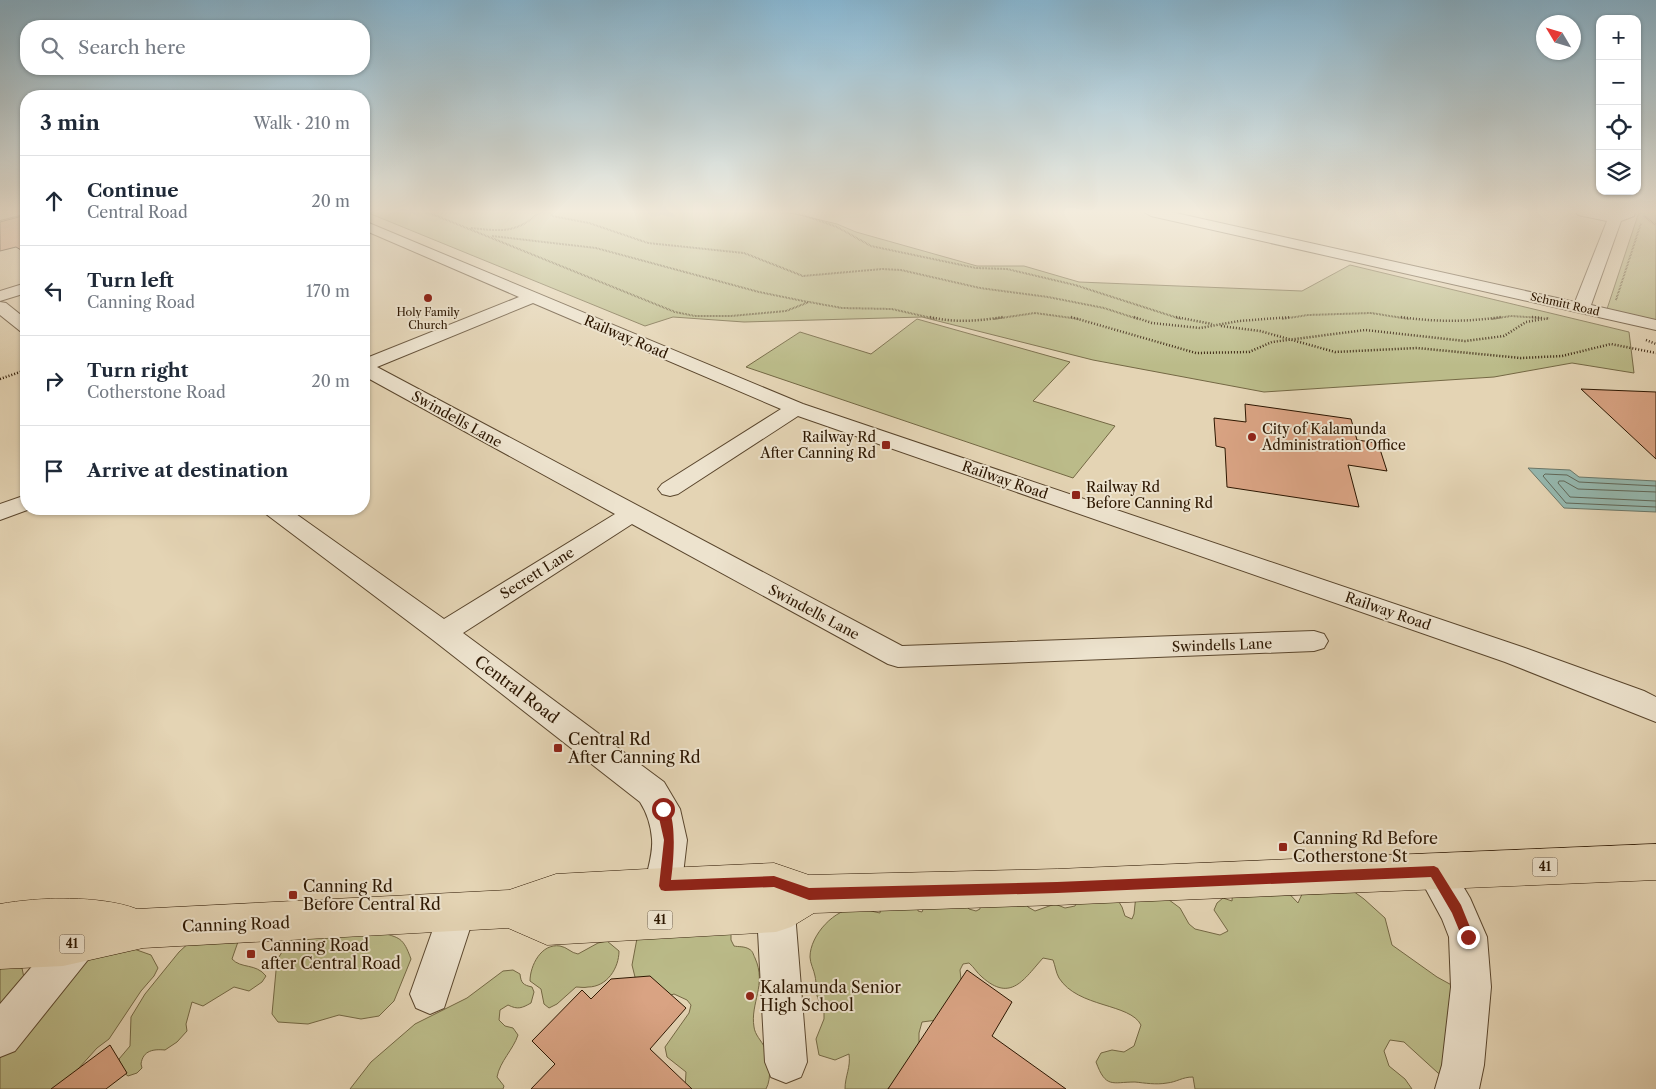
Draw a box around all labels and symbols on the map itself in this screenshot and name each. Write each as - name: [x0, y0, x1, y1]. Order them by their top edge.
- north arrow: [1536, 15, 1581, 60]
- street label: Schmitt Road: [1529, 289, 1601, 319]
- marker: Holy Family Church: [422, 292, 434, 304]
- place label: Holy Family Church: [396, 305, 460, 332]
- street label: Railway Road: [581, 311, 671, 363]
- street label: Swindells Lane: [409, 387, 505, 451]
- place label: City of Kalamunda Administration Office: [1261, 420, 1406, 454]
- place label: Railway Rd After Canning Rd: [759, 428, 876, 462]
- marker: City of Kalamunda Administration Office: [1246, 431, 1258, 443]
- marker: Railway Rd After Canning Rd: [880, 439, 892, 451]
- street label: Railway Road: [960, 457, 1051, 503]
- place label: Railway Rd Before Canning Rd: [1086, 478, 1213, 512]
- marker: Railway Rd Before Canning Rd: [1070, 489, 1082, 501]
- street label: Secrett Lane: [497, 543, 577, 603]
- street label: Swindells Lane: [765, 580, 863, 644]
- street label: Railway Road: [1343, 588, 1434, 634]
- street label: Swindells Lane: [1171, 634, 1273, 656]
- street label: Central Road: [471, 651, 563, 727]
- place label: Central Rd After Canning Rd: [567, 729, 701, 767]
- marker: Central Rd After Canning Rd: [552, 742, 564, 754]
- route start: [652, 798, 675, 821]
- place label: Canning Rd Before Cotherstone St: [1293, 828, 1438, 866]
- marker: Canning Rd Before Cotherstone St: [1277, 841, 1289, 853]
- road number: 41: [1532, 858, 1558, 876]
- place label: Canning Rd Before Central Rd: [303, 876, 441, 914]
- marker: Canning Rd Before Central Rd: [287, 889, 299, 901]
- road number: 41: [648, 910, 672, 930]
- street label: Canning Road: [182, 912, 291, 936]
- route end: [1457, 926, 1480, 949]
- road number: 41: [60, 934, 84, 954]
- place label: Canning Road after Central Road: [261, 935, 401, 973]
- marker: Canning Road after Central Road: [245, 948, 257, 960]
- place label: Kalamunda Senior High School: [760, 977, 901, 1015]
- marker: Kalamunda Senior High School: [744, 990, 756, 1002]

